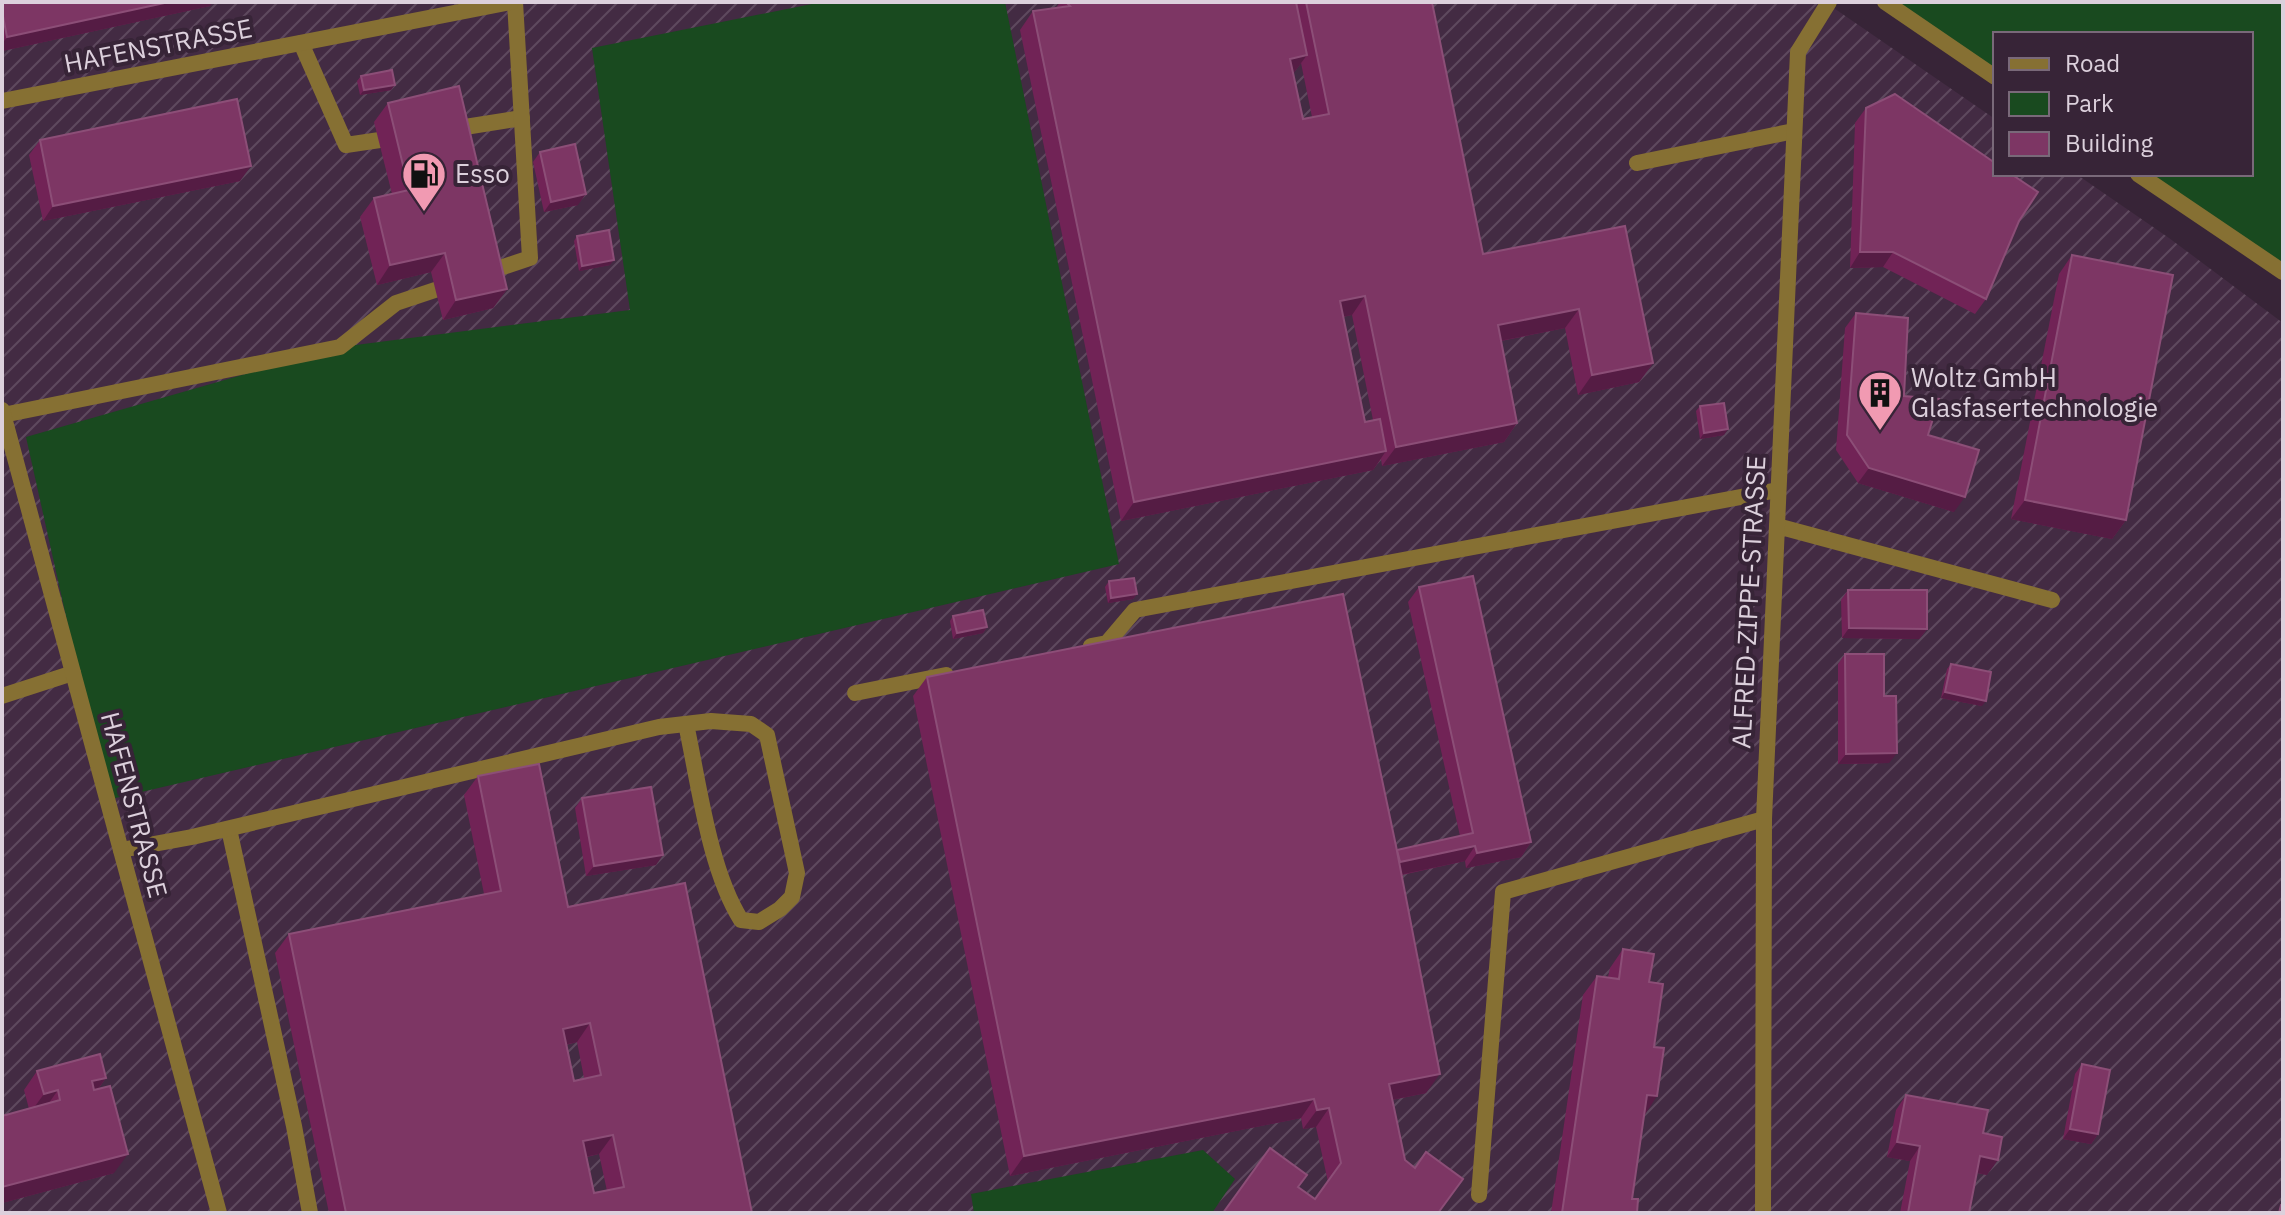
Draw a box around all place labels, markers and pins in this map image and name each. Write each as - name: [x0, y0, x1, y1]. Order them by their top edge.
- fuel station icon: Esso: [400, 150, 448, 213]
- place label: Esso: [455, 156, 510, 190]
- place label: Woltz GmbH Glasfasertechnologie: [1911, 360, 2158, 424]
- building icon: Woltz GmbH Glasfasertechnologie: [1856, 369, 1904, 432]

